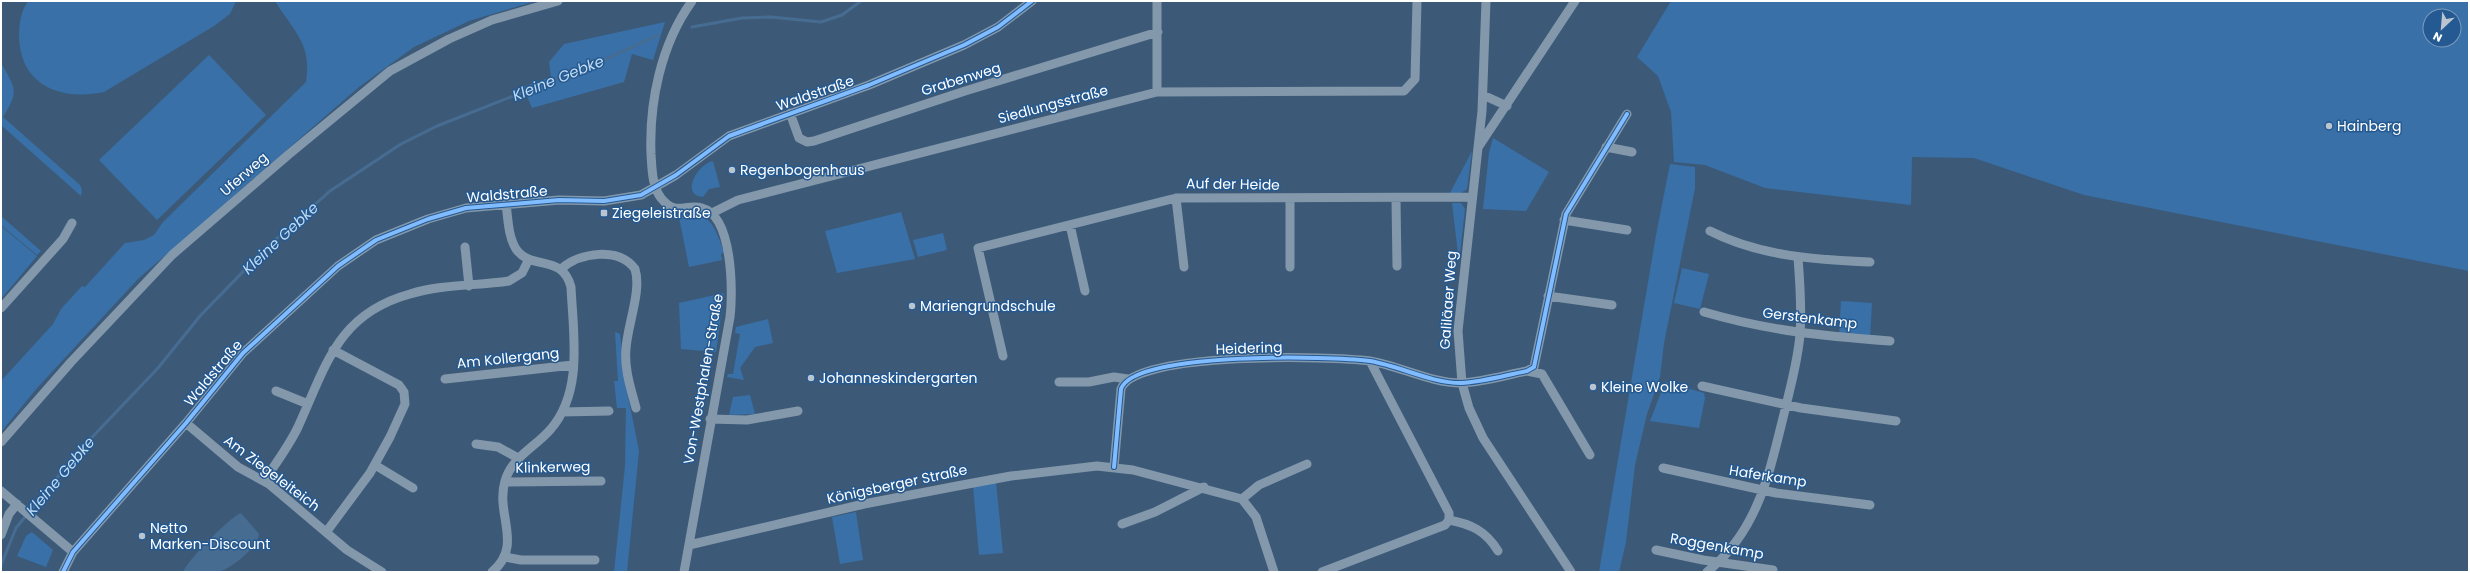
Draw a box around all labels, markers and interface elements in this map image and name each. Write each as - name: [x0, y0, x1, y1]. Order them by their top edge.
- north arrow: [2422, 8, 2462, 48]
- text: N: [2430, 28, 2445, 46]
- water label: Kleine Gebke: [509, 50, 607, 106]
- street label: Grabenweg: [919, 57, 1003, 101]
- street label: Waldstraße: [773, 70, 857, 116]
- street label: Siedlungsstraße: [996, 80, 1111, 128]
- place label: Hainberg: [2337, 116, 2401, 136]
- marker: Hainberg: [2324, 121, 2334, 131]
- street label: Uferweg: [216, 148, 272, 200]
- place label: Regenbogenhaus: [740, 160, 865, 180]
- marker: Regenbogenhaus: [727, 165, 737, 175]
- street label: Auf der Heide: [1186, 173, 1280, 195]
- street label: Waldstraße: [466, 180, 549, 208]
- water label: Kleine Gebke: [237, 197, 323, 279]
- place label: Ziegeleistraße: [612, 203, 711, 223]
- marker: Ziegeleistraße: [599, 208, 609, 218]
- street label: Galiläaer Weg: [1435, 250, 1461, 350]
- street label: Von-Westphalen-Straße: [678, 292, 728, 466]
- place label: Mariengrundschule: [920, 296, 1056, 316]
- marker: Mariengrundschule: [907, 301, 917, 311]
- street label: Gerstenkamp: [1761, 302, 1859, 334]
- street label: Waldstraße: [179, 335, 247, 411]
- street label: Heidering: [1215, 337, 1283, 359]
- street label: Am Kollergang: [456, 343, 560, 373]
- place label: Johanneskindergarten: [819, 368, 978, 388]
- marker: Johanneskindergarten: [806, 373, 816, 383]
- place label: Kleine Wolke: [1601, 377, 1689, 397]
- marker: Kleine Wolke: [1588, 382, 1598, 392]
- street label: Am Ziegeleiteich: [220, 430, 324, 516]
- water label: Kleine Gebke: [21, 432, 99, 520]
- street label: Klinkerweg: [515, 456, 591, 478]
- street label: Königsberger Straße: [825, 459, 969, 509]
- street label: Haferkamp: [1728, 460, 1808, 492]
- place label: Netto Marken-Discount: [150, 518, 270, 554]
- street label: Roggenkamp: [1669, 528, 1765, 564]
- marker: Netto Marken-Discount: [137, 531, 147, 541]

